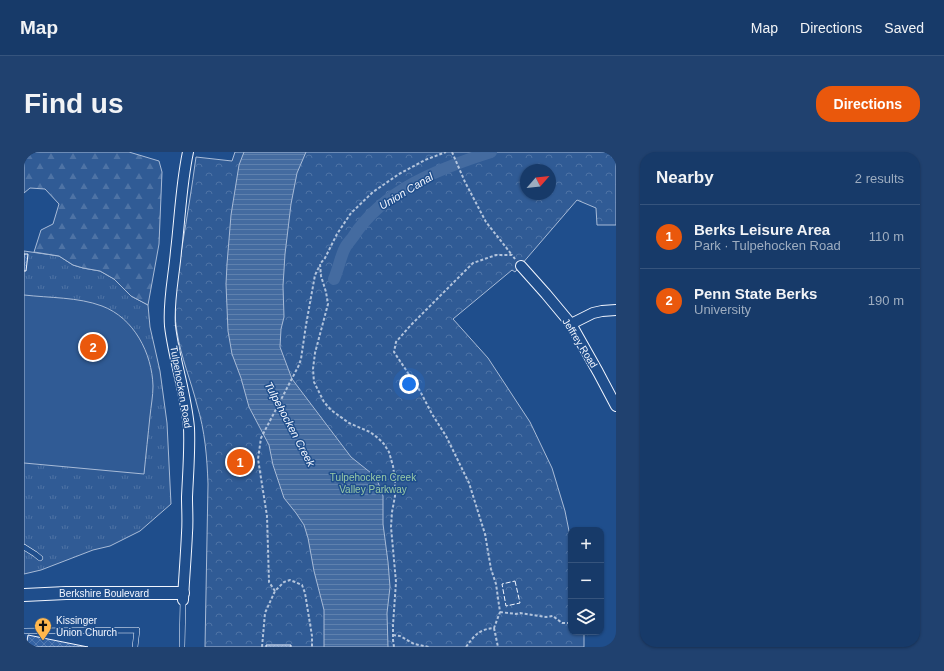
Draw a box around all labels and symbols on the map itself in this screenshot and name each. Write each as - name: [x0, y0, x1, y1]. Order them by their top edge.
- north arrow: [520, 164, 556, 200]
- water label: Union Canal: [377, 170, 436, 212]
- street label: Jeffrey Road: [560, 316, 600, 370]
- pin: 2: [80, 332, 106, 362]
- street label: Tulpehocken Road: [168, 345, 194, 429]
- your location: [399, 374, 419, 394]
- water label: Tulpehocken Creek: [263, 379, 318, 469]
- pin: 1: [227, 447, 253, 477]
- park label: Tulpehocken Creek Valley Parkway: [330, 472, 417, 495]
- street label: Berkshire Boulevard: [59, 588, 149, 599]
- place label: Kissinger Union Church: [56, 615, 117, 638]
- church icon: Kissinger Union Church: [33, 616, 53, 641]

